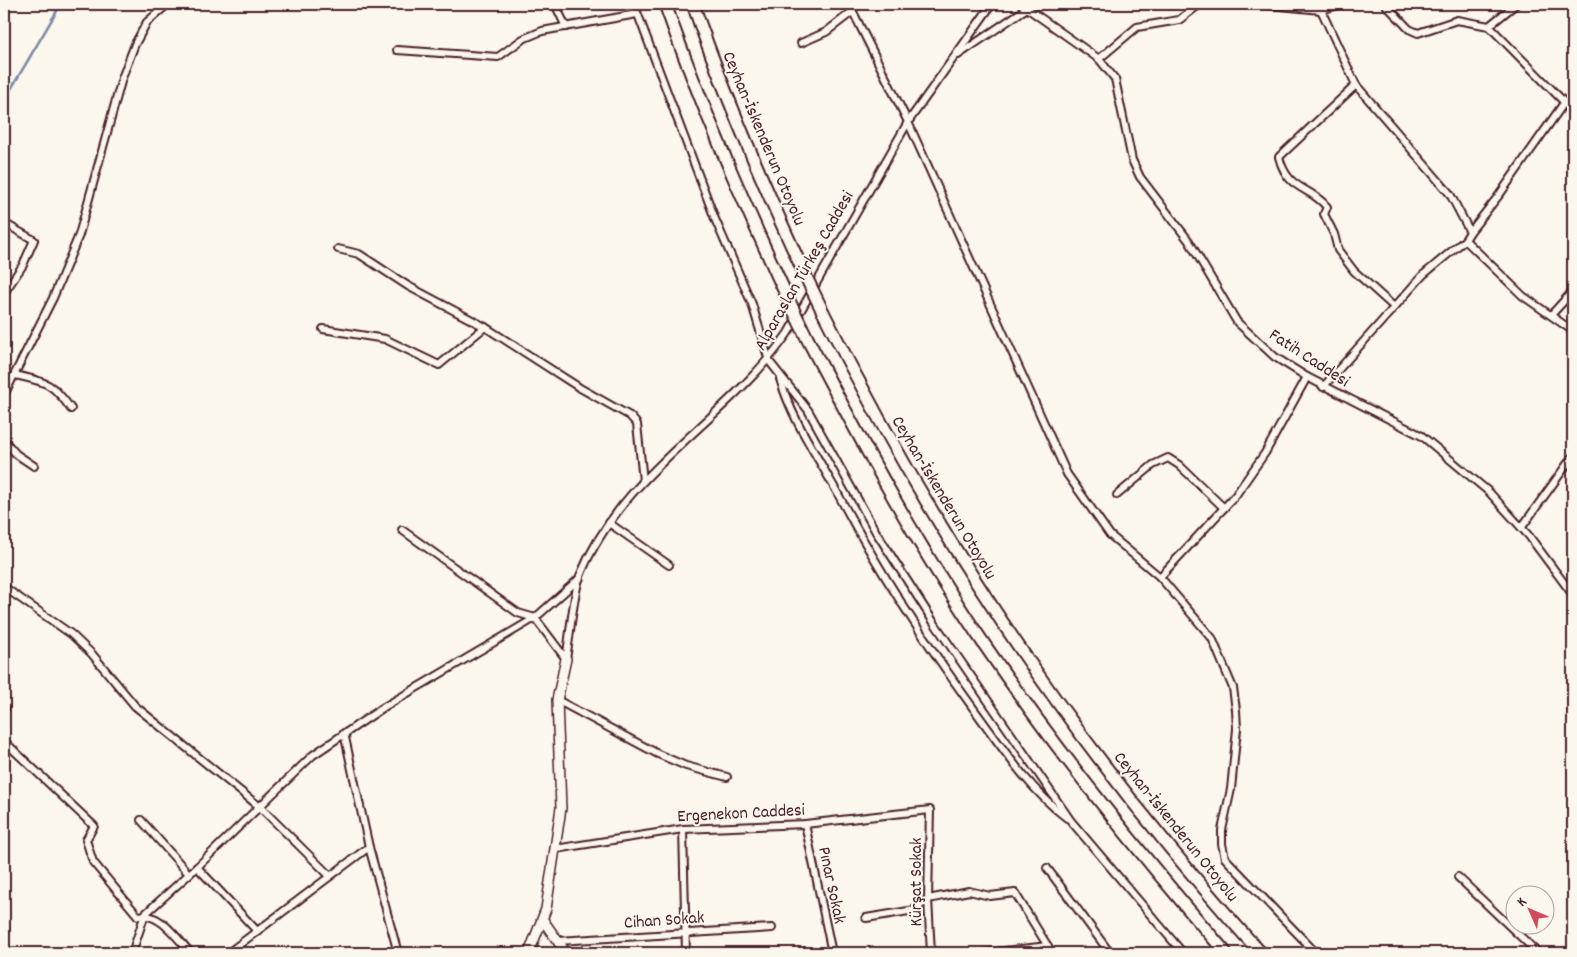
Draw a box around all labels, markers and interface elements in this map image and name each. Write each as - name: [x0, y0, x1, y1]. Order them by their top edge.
- street label: Ceyhan-İskenderun Otoyolu: [715, 48, 811, 230]
- street label: Alparaslan Türkeş Caddesi: [749, 187, 861, 356]
- street label: Fatih Caddesi: [1263, 324, 1354, 395]
- street label: Ceyhan-İskenderun Otoyolu: [884, 412, 1002, 585]
- street label: Ceyhan-İskenderun Otoyolu: [1106, 747, 1244, 908]
- street label: Ergenekon Caddesi: [677, 799, 806, 830]
- street label: Kürşat Sokak: [905, 838, 930, 926]
- street label: Pınar Sokak: [810, 845, 851, 926]
- north arrow: [1504, 884, 1554, 934]
- text: K: [1513, 892, 1532, 912]
- street label: Cihan Sokak: [623, 906, 705, 937]

